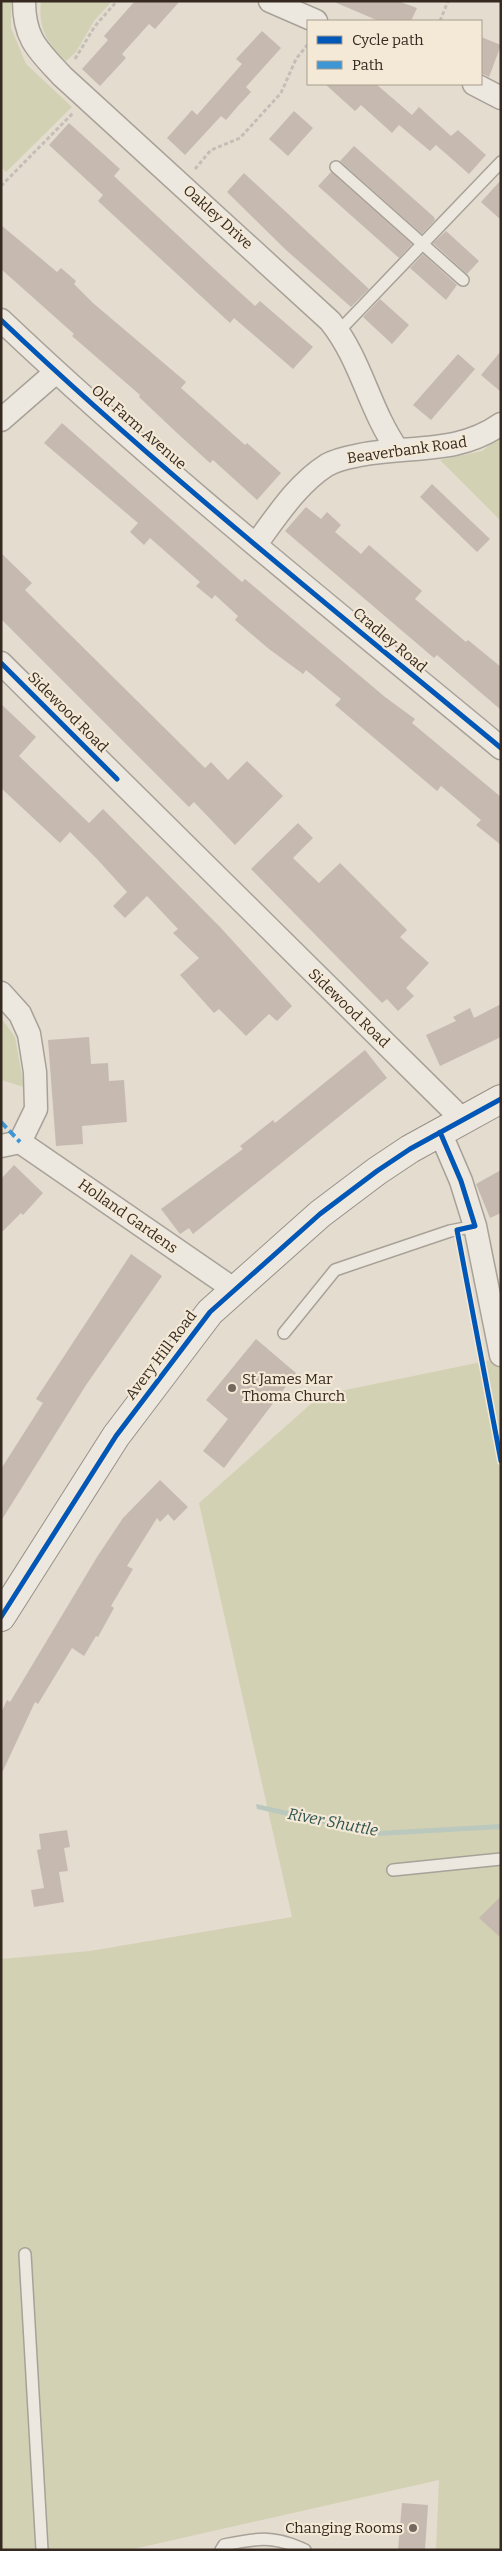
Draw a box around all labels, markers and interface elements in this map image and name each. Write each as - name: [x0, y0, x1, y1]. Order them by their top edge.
- legend: [307, 20, 482, 85]
- text: Cycle path: [352, 31, 424, 49]
- text: Path: [352, 56, 384, 74]
- street label: Oakley Drive: [179, 181, 257, 253]
- street label: Old Farm Avenue: [88, 381, 190, 473]
- street label: Beaverbank Road: [346, 433, 468, 467]
- street label: Cradley Road: [349, 604, 431, 676]
- street label: Sidewood Road: [24, 668, 112, 756]
- street label: Sidewood Road: [305, 965, 393, 1051]
- street label: Holland Gardens: [75, 1175, 181, 1257]
- street label: Avery Hill Road: [122, 1307, 200, 1403]
- place label: St James Mar Thoma Church: [242, 1370, 346, 1405]
- marker: St James Mar Thoma Church: [226, 1382, 238, 1394]
- water label: River Shuttle: [286, 1804, 380, 1840]
- place label: Changing Rooms: [285, 2519, 403, 2537]
- marker: Changing Rooms: [407, 2522, 419, 2534]

